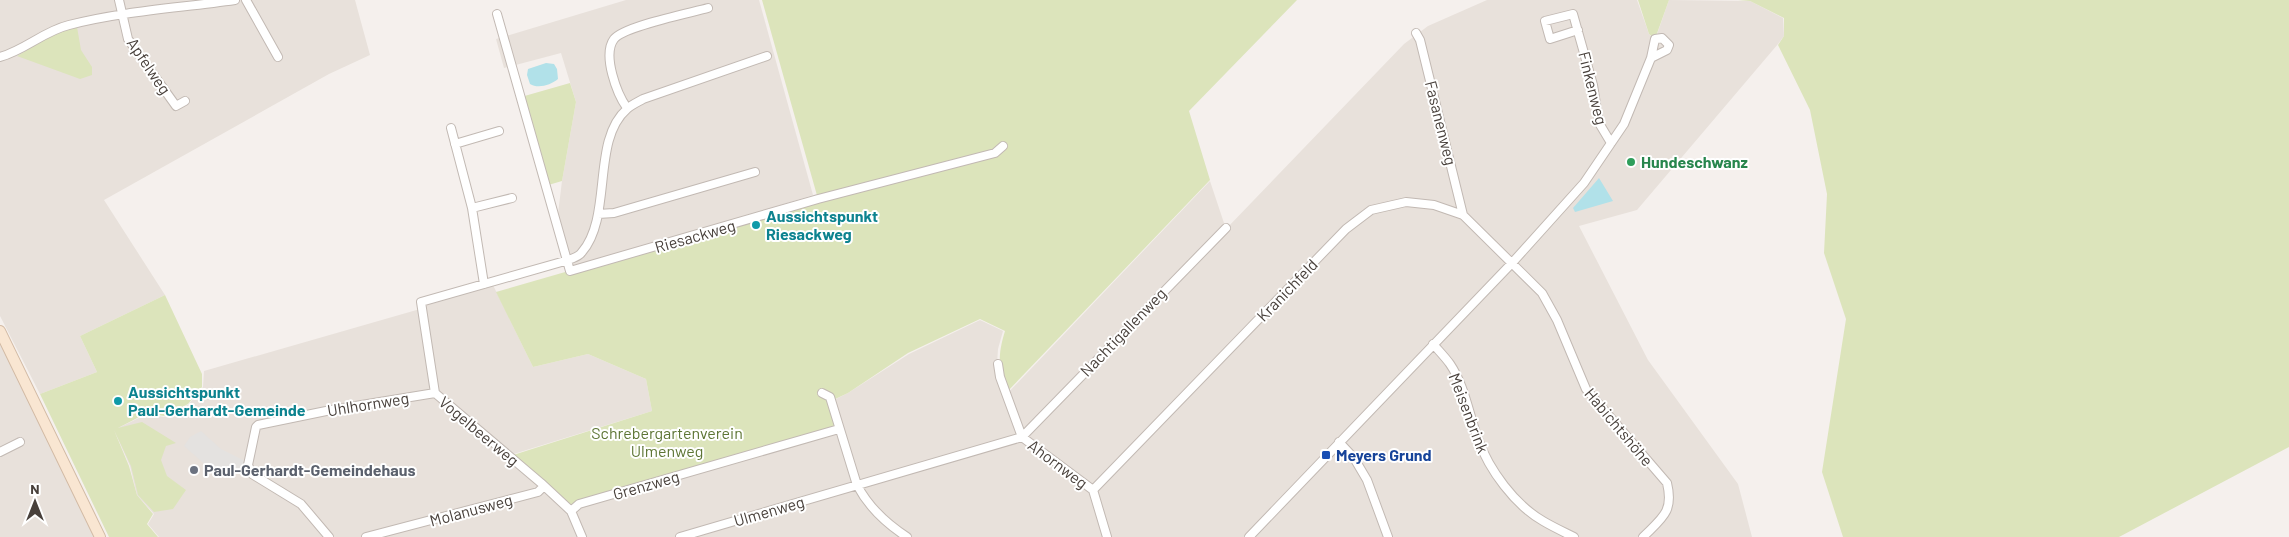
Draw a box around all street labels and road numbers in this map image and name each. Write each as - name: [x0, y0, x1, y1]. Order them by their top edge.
- street label: Apfelweg: [124, 34, 175, 98]
- street label: Finkenweg: [1575, 49, 1612, 126]
- street label: Fasanenweg: [1422, 79, 1461, 167]
- street label: Riesackweg: [652, 215, 737, 256]
- street label: Kranichfeld: [1252, 255, 1321, 325]
- street label: Nachtigallenweg: [1076, 284, 1170, 380]
- street label: Meisenbrink: [1446, 370, 1493, 456]
- street label: Habichtshöhe: [1581, 384, 1658, 470]
- street label: Uhlhornweg: [326, 388, 410, 419]
- street label: Vogelbeerweg: [436, 392, 523, 470]
- street label: Ahornweg: [1025, 435, 1092, 492]
- street label: Grenzweg: [610, 466, 681, 503]
- street label: Molanusweg: [427, 489, 514, 530]
- street label: Ulmenweg: [731, 491, 806, 530]

